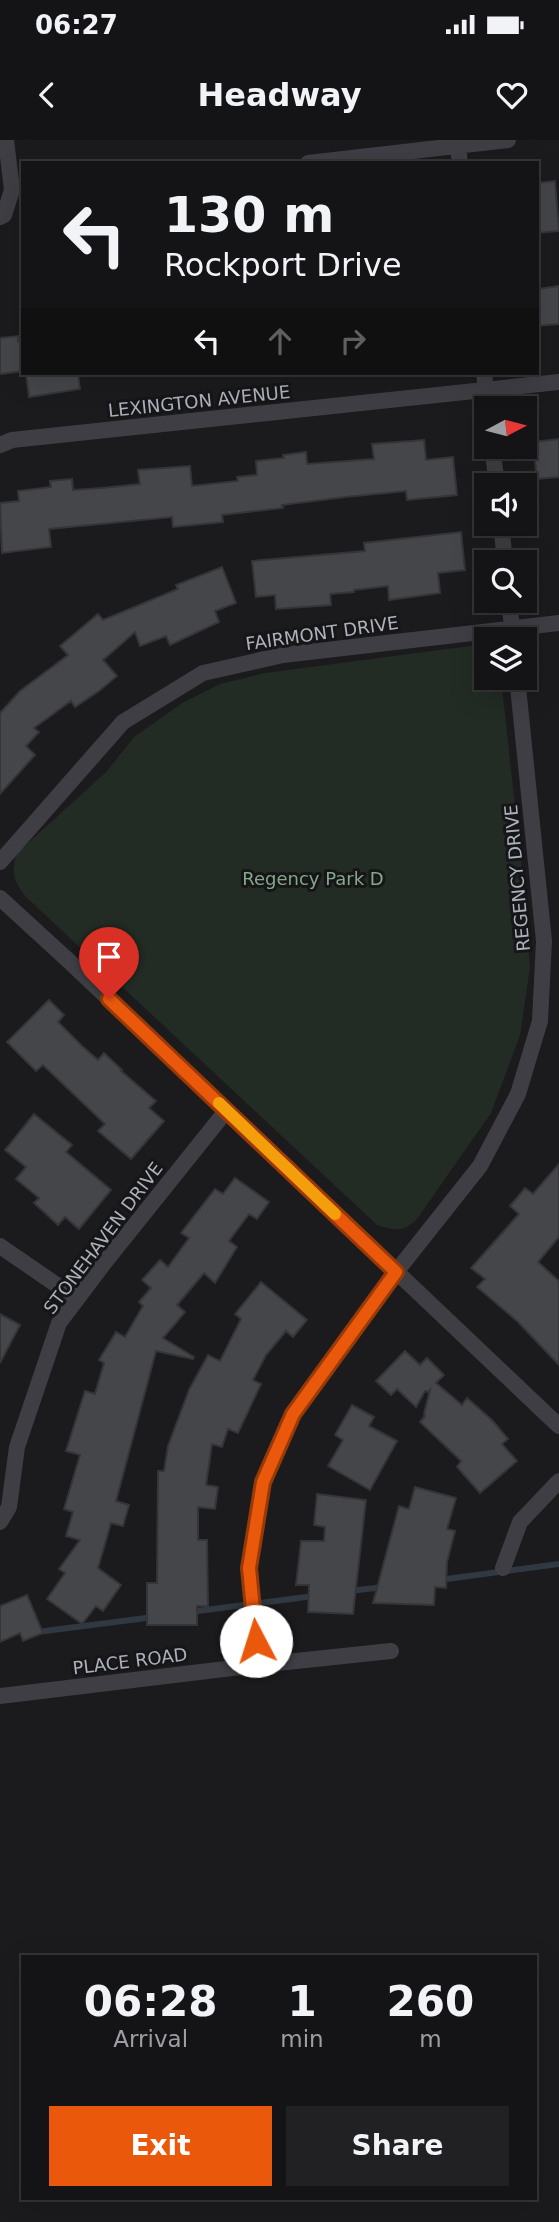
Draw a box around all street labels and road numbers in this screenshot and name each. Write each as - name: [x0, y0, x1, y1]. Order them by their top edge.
- street label: LEXINGTON AVENUE: [107, 381, 291, 421]
- street label: FAIRMONT DRIVE: [244, 612, 400, 654]
- street label: REGENCY DRIVE: [500, 804, 534, 952]
- street label: STONEHAVEN DRIVE: [39, 1158, 167, 1318]
- street label: PLACE ROAD: [71, 1644, 189, 1678]

